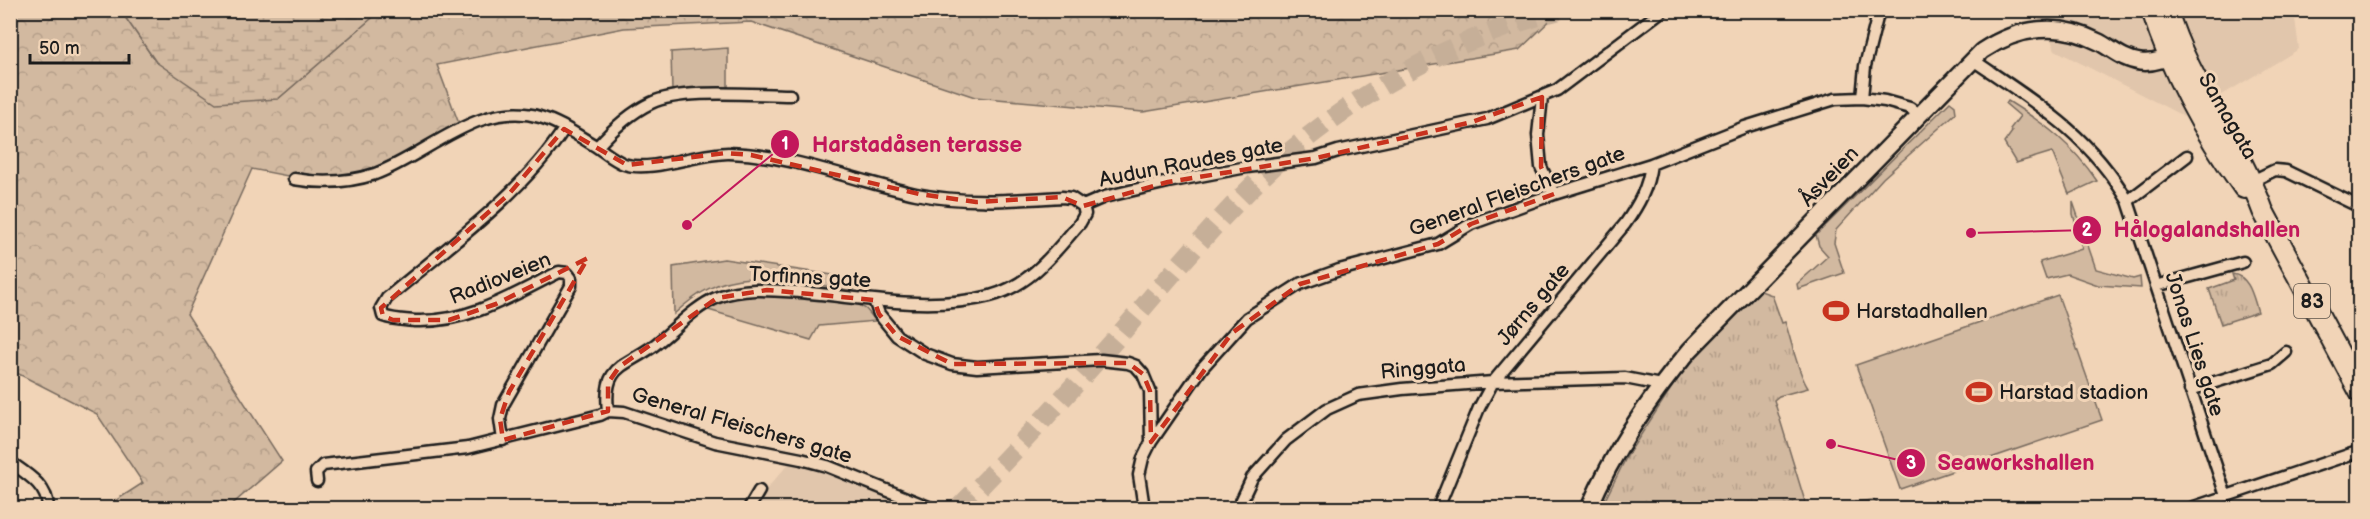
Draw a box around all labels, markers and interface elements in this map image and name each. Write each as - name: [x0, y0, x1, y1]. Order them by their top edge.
- scale bar: [30, 27, 129, 65]
- text: 50 m: [39, 38, 80, 59]
- street label: Samagata: [2193, 69, 2262, 164]
- callout: Harstadåsen terasse: [770, 124, 1034, 164]
- text: Harstadåsen terasse: [812, 132, 1022, 159]
- street label: Audun Raudes gate: [1097, 132, 1285, 193]
- text: 1: [781, 134, 789, 155]
- street label: Åsveien: [1794, 140, 1864, 212]
- street label: General Fleischers gate: [1406, 141, 1629, 242]
- callout: Hålogalandshallen: [2072, 210, 2313, 250]
- text: Hålogalandshallen: [2114, 217, 2300, 244]
- text: 2: [2082, 220, 2093, 241]
- street label: Radioveien: [446, 247, 555, 310]
- street label: Jørns gate: [1492, 258, 1575, 351]
- street label: Torfinns gate: [748, 262, 872, 293]
- street label: Jonas Lies gate: [2159, 269, 2230, 419]
- road number: 83: [2294, 284, 2330, 318]
- sports icon: Harstadhallen: [1821, 296, 1851, 326]
- place label: Harstadhallen: [1856, 299, 1988, 324]
- street label: Ringgata: [1379, 352, 1467, 385]
- sports icon: Harstad stadion: [1964, 377, 1994, 407]
- place label: Harstad stadion: [1999, 380, 2148, 405]
- street label: General Fleischers gate: [629, 382, 855, 469]
- callout: Seaworkshallen: [1896, 443, 2107, 483]
- text: Seaworkshallen: [1937, 450, 2095, 477]
- text: 3: [1906, 453, 1916, 474]

